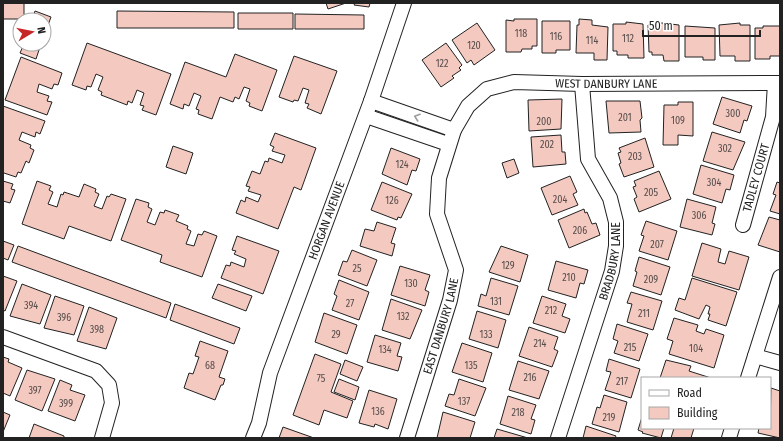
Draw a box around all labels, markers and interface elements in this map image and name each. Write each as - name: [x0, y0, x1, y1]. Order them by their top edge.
- north arrow: [12, 12, 52, 52]
- scale bar: [643, 12, 760, 38]
- text: 50 m: [649, 19, 673, 33]
- text: N: [34, 26, 48, 35]
- house number: 118: [515, 28, 527, 40]
- house number: 116: [550, 31, 562, 43]
- house number: 112: [622, 33, 635, 45]
- house number: 114: [586, 35, 598, 47]
- house number: 120: [467, 40, 481, 52]
- house number: 122: [436, 58, 449, 70]
- street label: WEST DANBURY LANE: [555, 76, 658, 91]
- house number: 300: [726, 108, 740, 120]
- house number: 201: [618, 112, 632, 124]
- one-way arrow: [413, 113, 420, 121]
- house number: 109: [671, 115, 685, 127]
- house number: 200: [537, 116, 551, 128]
- house number: 202: [540, 139, 555, 151]
- street label: TADLEY COURT: [740, 142, 772, 214]
- house number: 302: [718, 143, 733, 155]
- house number: 203: [628, 151, 643, 163]
- house number: 124: [396, 159, 409, 171]
- house number: 304: [707, 177, 721, 189]
- street label: HORGAN AVENUE: [306, 179, 348, 262]
- house number: 205: [644, 187, 659, 199]
- house number: 204: [553, 194, 567, 206]
- house number: 126: [385, 195, 399, 207]
- house number: 306: [692, 210, 706, 222]
- street label: BRADBURY LANE: [596, 222, 623, 302]
- house number: 206: [573, 225, 587, 237]
- house number: 207: [650, 239, 664, 251]
- house number: 129: [501, 260, 515, 272]
- house number: 25: [353, 263, 362, 275]
- house number: 210: [562, 272, 576, 284]
- house number: 209: [644, 274, 658, 286]
- street label: EAST DANBURY LANE: [420, 276, 461, 376]
- house number: 130: [404, 278, 418, 290]
- house number: 131: [490, 296, 502, 308]
- house number: 27: [346, 298, 354, 310]
- house number: 394: [24, 300, 38, 312]
- house number: 212: [545, 305, 558, 317]
- house number: 211: [638, 308, 650, 320]
- house number: 132: [397, 311, 410, 323]
- house number: 396: [57, 312, 71, 324]
- house number: 398: [90, 324, 104, 336]
- house number: 29: [331, 329, 341, 341]
- house number: 133: [480, 329, 493, 341]
- house number: 214: [534, 338, 547, 350]
- house number: 215: [624, 342, 637, 354]
- house number: 104: [689, 343, 703, 355]
- house number: 134: [378, 344, 392, 356]
- house number: 68: [205, 360, 215, 372]
- house number: 135: [465, 360, 478, 372]
- house number: 216: [523, 372, 537, 384]
- house number: 75: [317, 373, 326, 385]
- house number: 217: [616, 376, 628, 388]
- legend: [641, 377, 771, 429]
- house number: 397: [28, 385, 42, 397]
- text: Road: [677, 386, 702, 400]
- house number: 137: [458, 396, 470, 408]
- house number: 399: [59, 398, 73, 410]
- house number: 136: [371, 406, 385, 418]
- text: Building: [677, 406, 718, 420]
- house number: 218: [511, 407, 525, 419]
- house number: 219: [603, 412, 616, 424]

